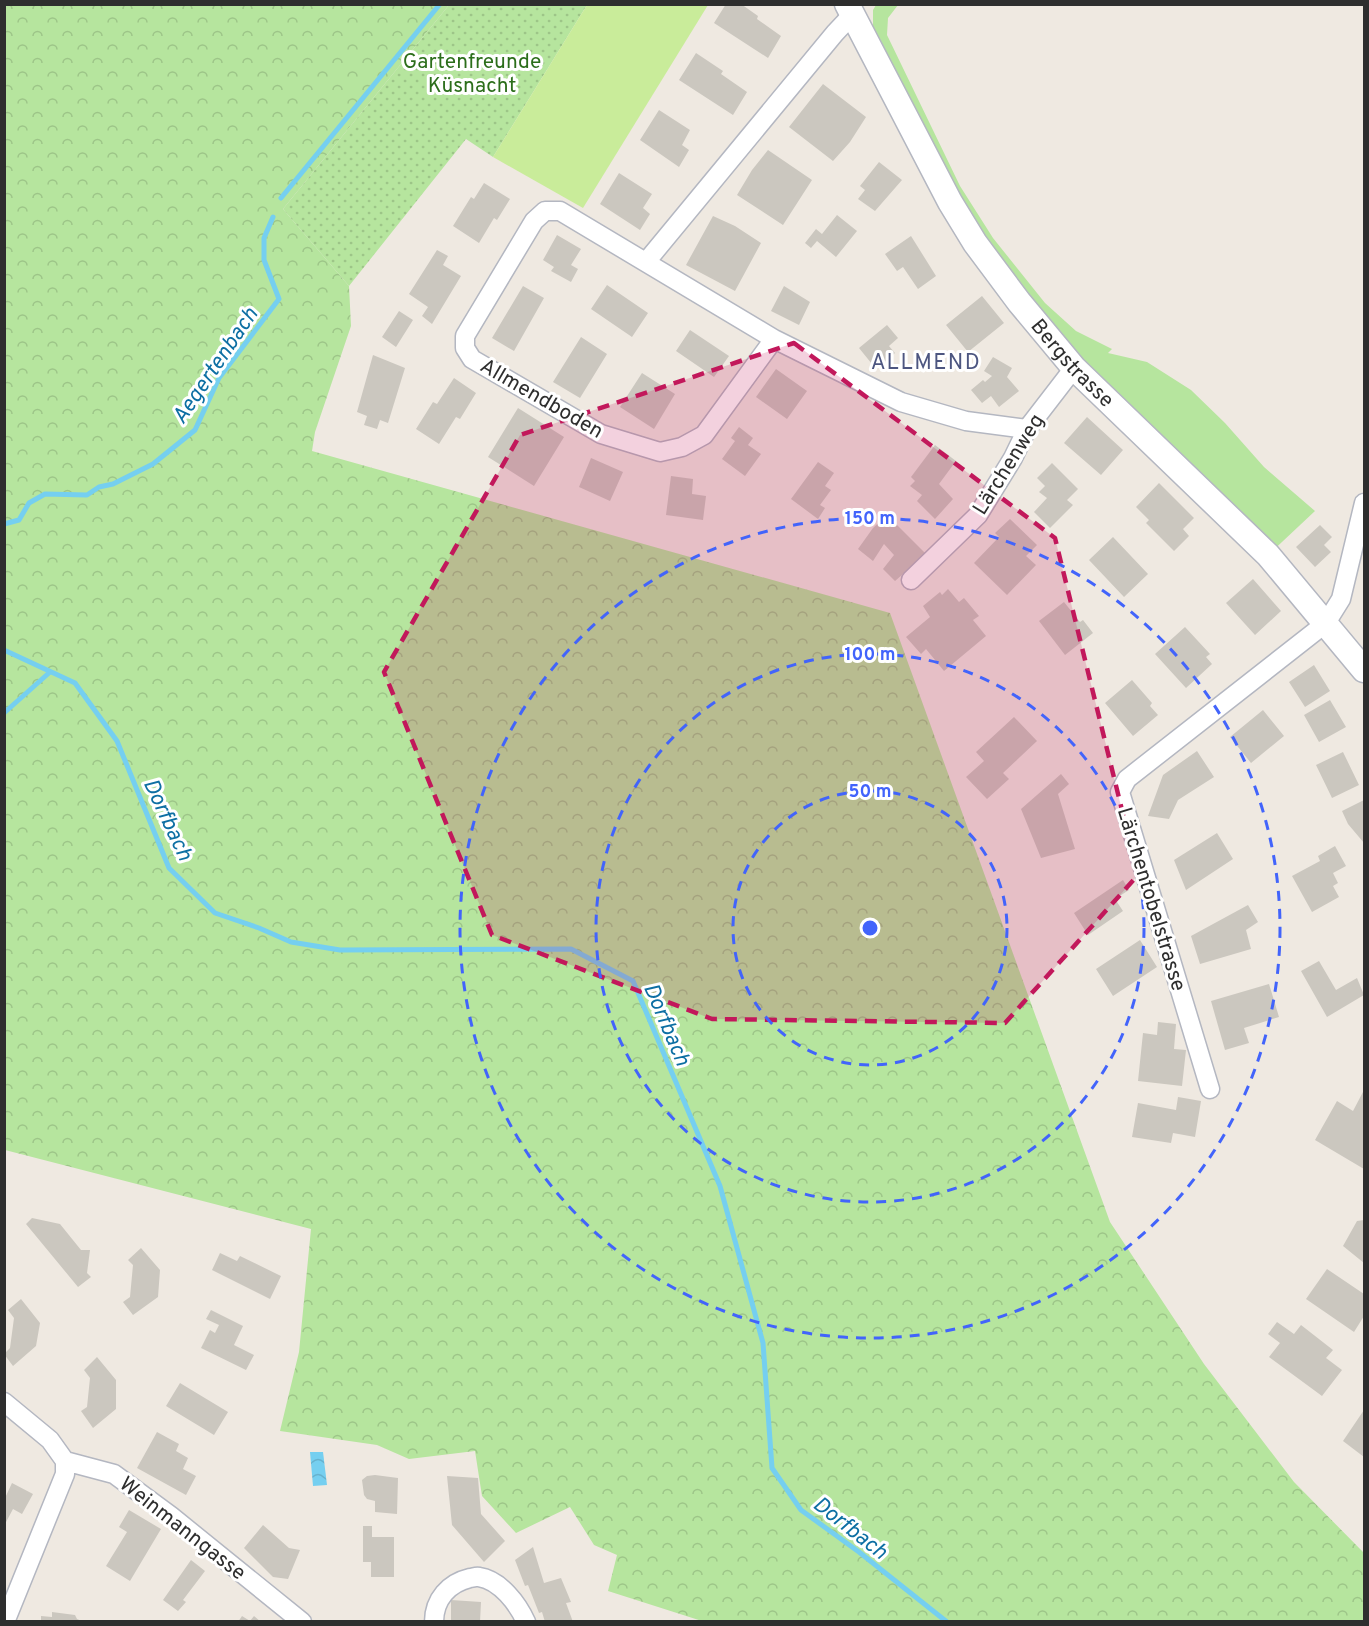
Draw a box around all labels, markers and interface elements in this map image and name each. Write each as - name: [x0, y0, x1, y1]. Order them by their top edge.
- park label: Gartenfreunde Küsnacht: [403, 49, 541, 100]
- water label: Aegertenbach: [167, 303, 265, 430]
- street label: Bergstrasse: [1024, 314, 1119, 414]
- district label: ALLMEND: [871, 350, 981, 377]
- street label: Allmendboden: [475, 353, 608, 446]
- street label: Lärchenweg: [967, 409, 1051, 520]
- text: 150 m: [845, 508, 895, 531]
- text: 100 m: [844, 644, 896, 667]
- water label: Dorfbach: [136, 775, 197, 865]
- text: 50 m: [848, 781, 892, 804]
- street label: Lärchentobelstrasse: [1110, 804, 1191, 995]
- centre of rings: [860, 918, 880, 938]
- water label: Dorfbach: [636, 979, 695, 1071]
- street label: Weinmanngasse: [113, 1471, 251, 1587]
- water label: Dorfbach: [807, 1491, 892, 1567]

